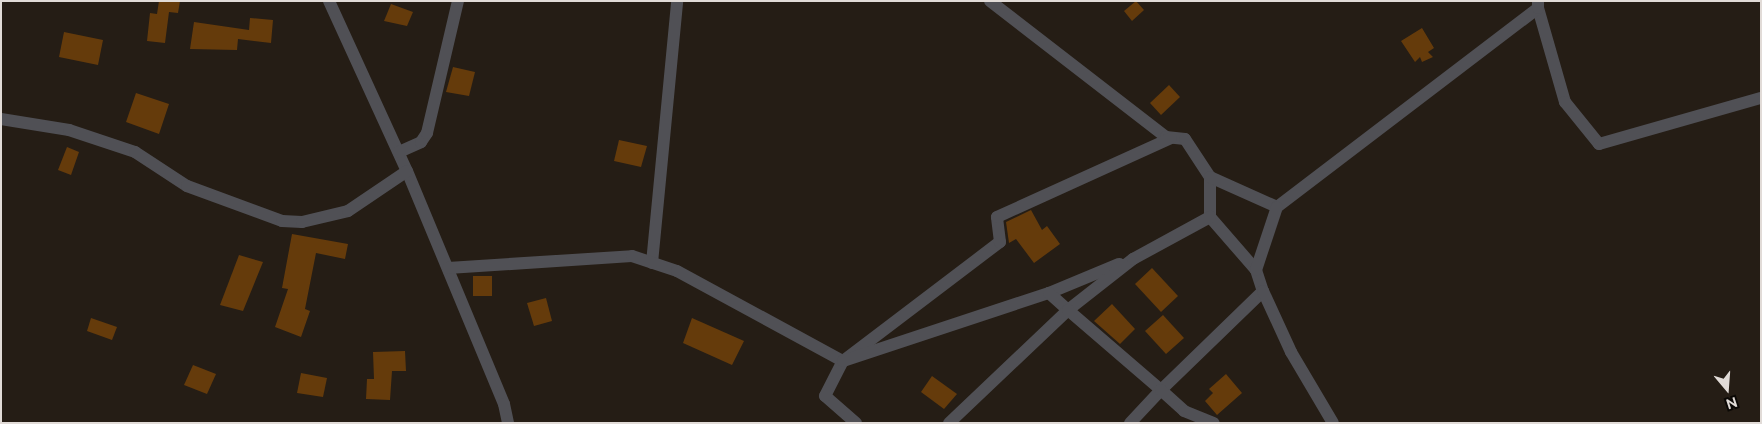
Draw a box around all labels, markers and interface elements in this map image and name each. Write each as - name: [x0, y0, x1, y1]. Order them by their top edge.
- north arrow: [1702, 364, 1752, 414]
- text: N: [1724, 394, 1739, 413]

